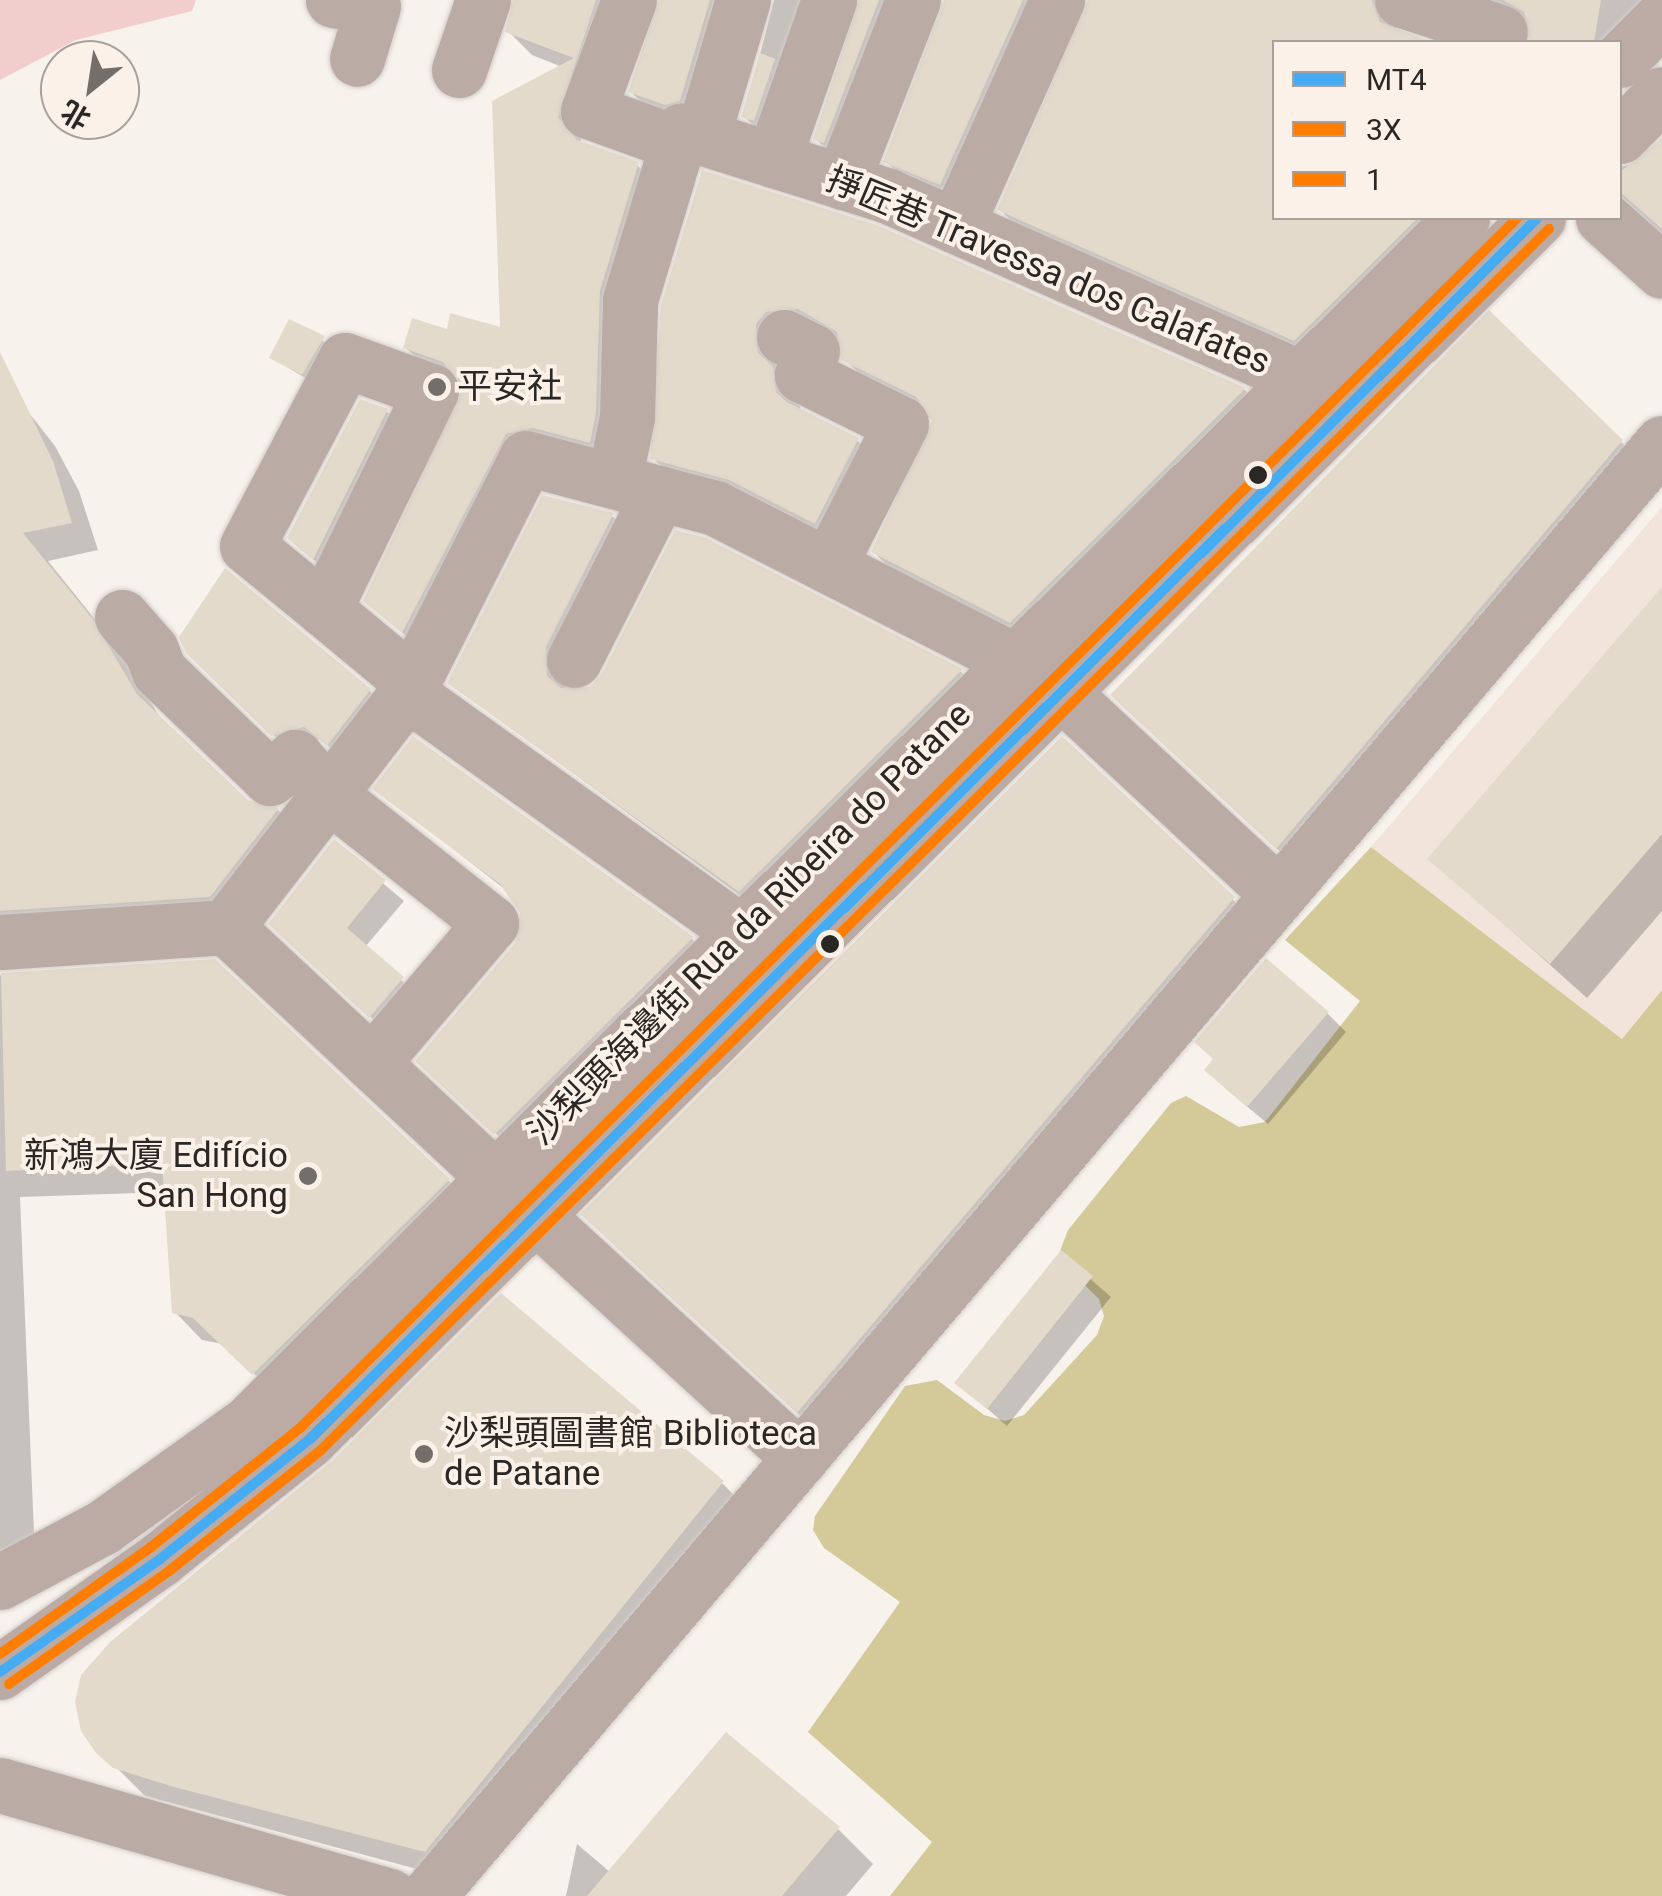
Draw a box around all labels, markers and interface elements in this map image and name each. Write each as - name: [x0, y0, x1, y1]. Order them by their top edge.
- north arrow: [40, 40, 140, 140]
- legend: [1272, 40, 1622, 220]
- text: MT4: [1366, 62, 1427, 97]
- text: 北: [55, 93, 96, 136]
- text: 3X: [1366, 112, 1402, 147]
- street label: 掙匠巷 Travessa dos Calafates: [820, 158, 1276, 384]
- text: 1: [1366, 162, 1383, 197]
- place label: 平安社: [457, 366, 562, 408]
- marker: 平安社: [426, 376, 448, 398]
- unlabelled marker: [1248, 465, 1268, 485]
- street label: 沙梨頭海邊街 Rua da Ribeira do Patane: [520, 694, 980, 1154]
- unlabelled marker: [820, 934, 840, 954]
- place label: 新鴻大廈 Edifício San Hong: [24, 1135, 288, 1217]
- marker: 新鴻大廈 Edifício San Hong: [297, 1165, 319, 1187]
- place label: 沙梨頭圖書館 Biblioteca de Patane: [444, 1413, 817, 1495]
- marker: 沙梨頭圖書館 Biblioteca de Patane: [413, 1443, 435, 1465]

